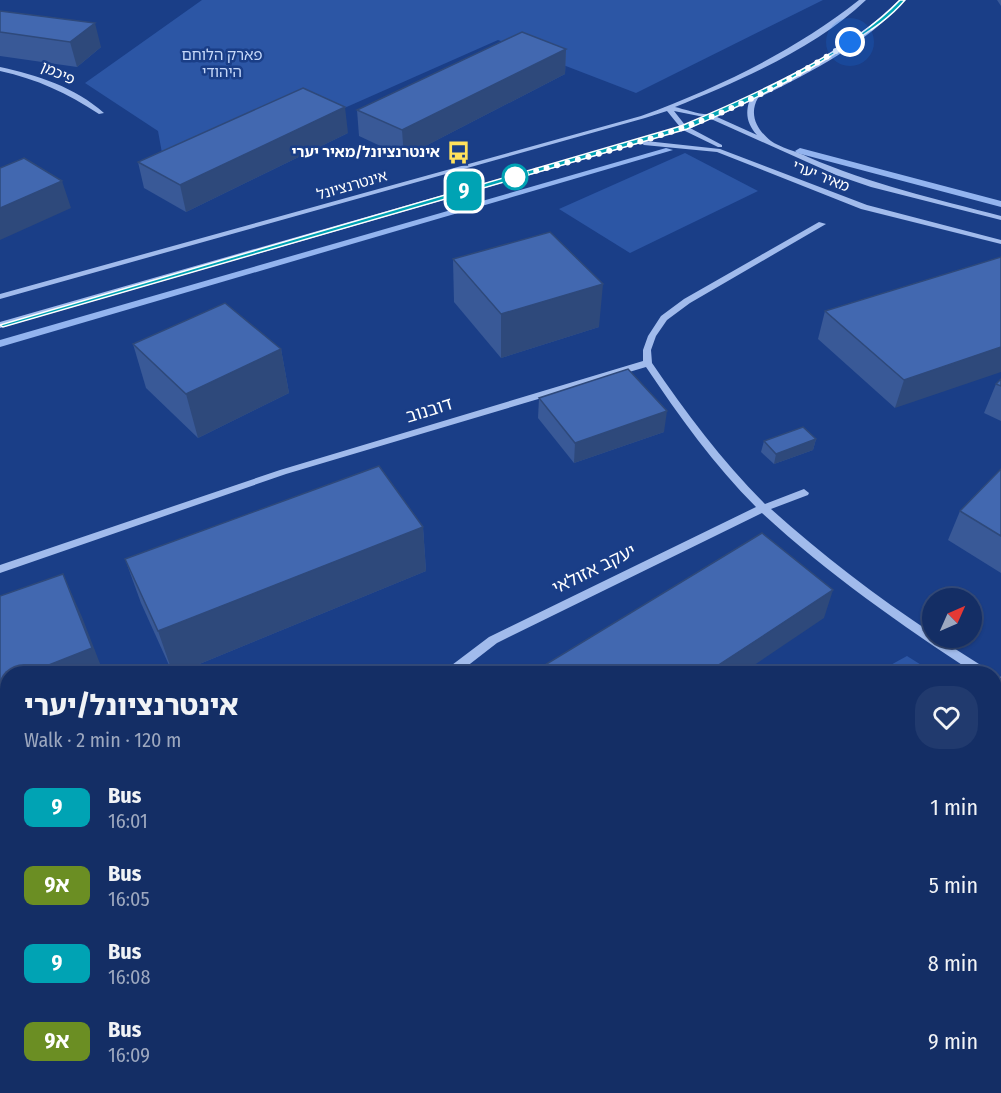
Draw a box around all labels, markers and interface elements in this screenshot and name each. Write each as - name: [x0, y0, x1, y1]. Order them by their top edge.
- your location: [835, 27, 865, 57]
- park label: פארק הלוחם היהודי: [181, 46, 263, 81]
- street label: פיכמן: [38, 58, 78, 88]
- bus stop icon: אינטרנציונל/מאיר יערי: [445, 139, 471, 165]
- place label: אינטרנציונל/מאיר יערי: [291, 143, 440, 161]
- street label: מאיר יערי: [790, 156, 852, 196]
- unlabelled marker: [502, 164, 528, 190]
- street label: אינטרנציונל: [315, 166, 389, 204]
- line badge: 9: [444, 172, 484, 210]
- text: 9: [459, 178, 469, 204]
- street label: דובנוב: [403, 392, 455, 428]
- street label: יעקב אזולאי: [549, 539, 639, 599]
- north arrow: [922, 588, 982, 648]
- map controls: [922, 588, 982, 648]
- button: heart: [915, 686, 978, 749]
- text: אינטרנציונל/יערי: [24, 689, 238, 722]
- text: Walk · 2 min · 120 m: [24, 728, 181, 752]
- text: Bus: [108, 782, 141, 809]
- text: 9: [52, 794, 62, 820]
- text: 1 min: [930, 794, 978, 821]
- text: 16:01: [108, 809, 148, 833]
- text: Bus: [108, 860, 141, 887]
- text: 9א: [44, 872, 70, 898]
- text: 5 min: [929, 872, 978, 899]
- text: 16:05: [108, 887, 150, 911]
- text: Bus: [108, 938, 141, 965]
- text: 9: [52, 950, 62, 976]
- text: 8 min: [928, 950, 978, 977]
- text: 16:08: [108, 965, 150, 989]
- text: Bus: [108, 1016, 141, 1043]
- text: 9א: [44, 1028, 70, 1054]
- text: 9 min: [928, 1028, 978, 1055]
- text: 16:09: [108, 1043, 150, 1067]

